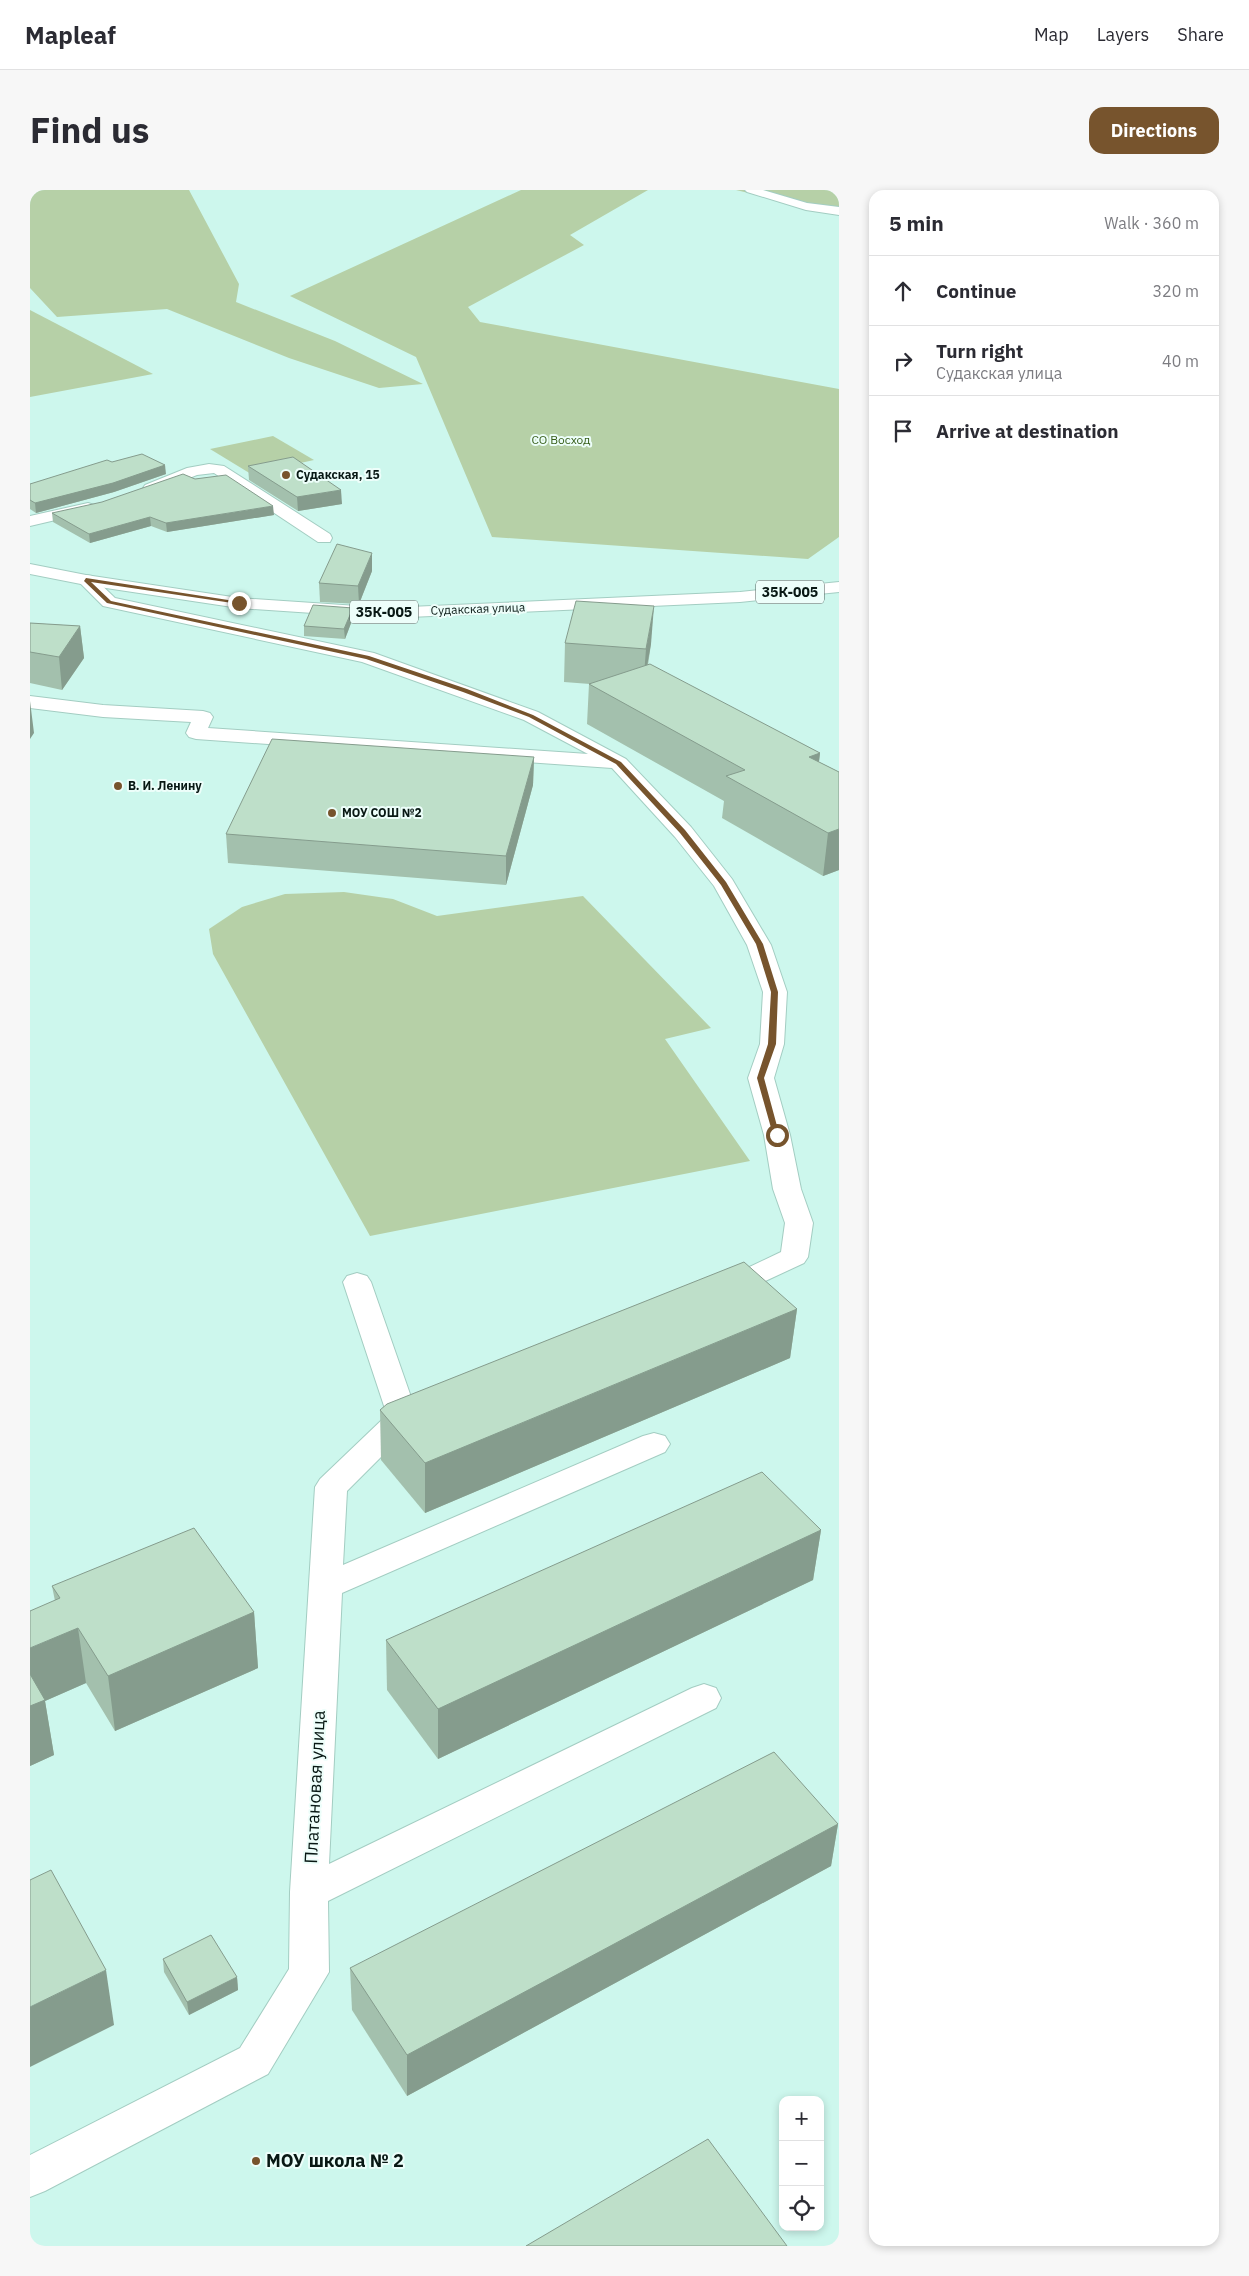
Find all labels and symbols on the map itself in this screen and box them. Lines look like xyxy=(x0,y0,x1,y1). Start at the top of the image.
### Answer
park label: СО Восход xyxy=(532,432,590,447)
place label: Судакская, 15 xyxy=(296,467,380,482)
marker: Судакская, 15 xyxy=(280,469,292,481)
road number: 35К-005 xyxy=(756,581,824,604)
route end xyxy=(228,592,251,615)
street label: Судакская улица xyxy=(430,599,526,618)
road number: 35К-005 xyxy=(350,601,418,624)
place label: В. И. Ленину xyxy=(128,778,202,793)
marker: В. И. Ленину xyxy=(112,780,124,792)
place label: МОУ СОШ №2 xyxy=(342,805,422,820)
marker: МОУ СОШ №2 xyxy=(326,807,338,819)
route start xyxy=(766,1124,789,1147)
street label: Платановая улица xyxy=(299,1709,330,1864)
place label: МОУ школа № 2 xyxy=(266,2149,404,2172)
marker: МОУ школа № 2 xyxy=(250,2155,262,2167)

